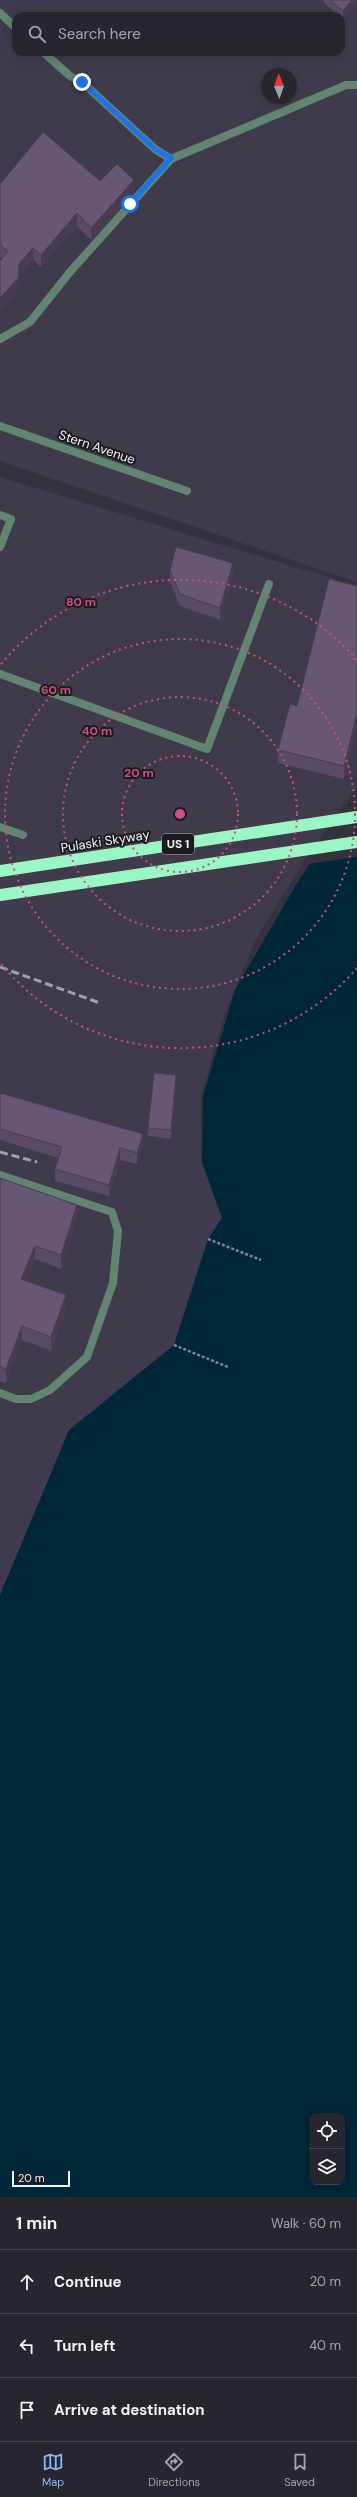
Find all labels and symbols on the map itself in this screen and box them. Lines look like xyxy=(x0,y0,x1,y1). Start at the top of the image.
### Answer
north arrow xyxy=(261,68,297,104)
route end xyxy=(73,73,91,91)
route start xyxy=(121,195,139,213)
street label: Stern Avenue xyxy=(57,426,137,468)
text: 80 m xyxy=(66,594,96,610)
text: 60 m xyxy=(41,682,71,698)
text: 40 m xyxy=(82,723,112,739)
text: 20 m xyxy=(124,765,154,781)
centre of rings xyxy=(173,807,187,821)
street label: Pulaski Skyway xyxy=(59,826,151,856)
road number: US 1 xyxy=(162,834,194,854)
scale bar xyxy=(12,2169,70,2188)

